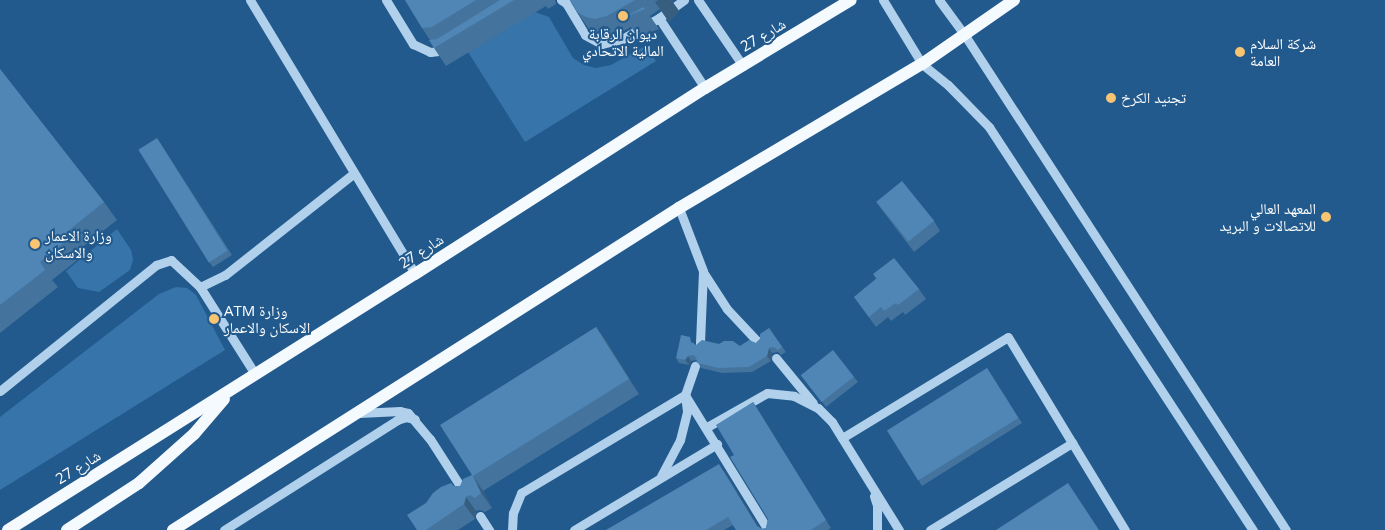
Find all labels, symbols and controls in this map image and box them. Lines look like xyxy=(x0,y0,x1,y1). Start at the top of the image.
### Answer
marker: ديوان الرقابة المالية الاتحادي xyxy=(617,10,629,22)
street label: شارع 27 xyxy=(737,15,789,55)
place label: ديوان الرقابة المالية الاتحادي xyxy=(582,24,664,59)
place label: شركة السلام العامة xyxy=(1250,34,1316,69)
marker: شركة السلام العامة xyxy=(1234,46,1246,58)
place label: تجنيد الكرخ xyxy=(1121,89,1186,107)
marker: تجنيد الكرخ xyxy=(1105,92,1117,104)
place label: المعهد العالي للاتصالات و البريد xyxy=(1219,199,1316,234)
marker: المعهد العالي للاتصالات و البريد xyxy=(1320,211,1332,223)
place label: وزارة الاعمار والاسكان xyxy=(45,226,112,261)
street label: شارع 27 xyxy=(395,230,447,272)
marker: وزارة الاعمار والاسكان xyxy=(29,238,41,250)
place label: ATM وزارة الاسكان والاعمار xyxy=(224,301,310,336)
marker: ATM وزارة الاسكان والاعمار xyxy=(208,313,220,325)
street label: شارع 27 xyxy=(52,446,104,488)

